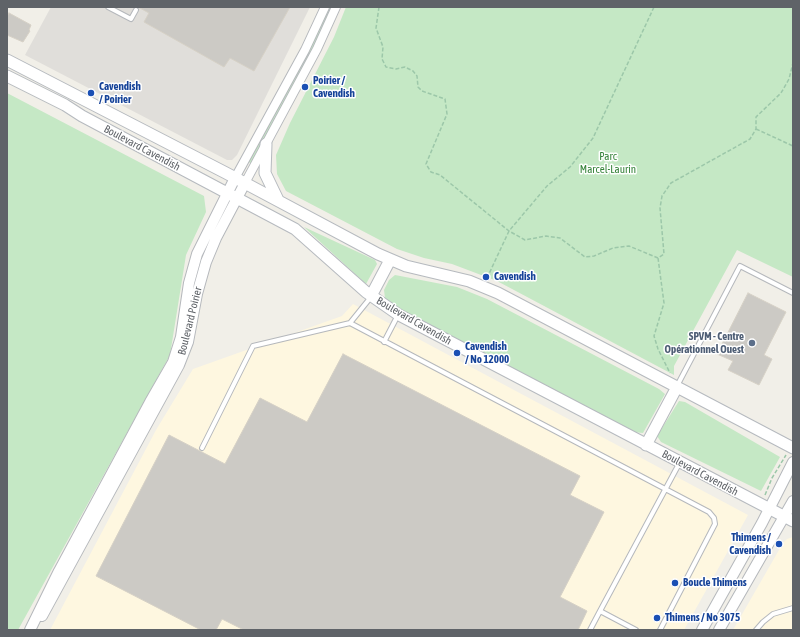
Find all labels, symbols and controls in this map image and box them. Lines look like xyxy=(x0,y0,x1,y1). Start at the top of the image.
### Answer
place label: Poirier / Cavendish xyxy=(313,74,355,100)
place label: Cavendish / Poirier xyxy=(99,80,141,106)
marker: Poirier / Cavendish xyxy=(300,82,310,92)
marker: Cavendish / Poirier xyxy=(86,88,96,98)
street label: Boulevard Cavendish xyxy=(102,122,182,174)
park label: Parc Marcel-Laurin xyxy=(580,150,636,176)
place label: Cavendish xyxy=(494,270,536,284)
marker: Cavendish xyxy=(481,272,491,282)
street label: Boulevard Poirier xyxy=(175,285,205,357)
street label: Boulevard Cavendish xyxy=(374,294,454,348)
place label: SPVM - Centre Opérationnel Ouest xyxy=(664,330,744,356)
marker: SPVM - Centre Opérationnel Ouest xyxy=(747,338,757,348)
place label: Cavendish / No 12000 xyxy=(465,340,509,366)
marker: Cavendish / No 12000 xyxy=(452,348,462,358)
street label: Boulevard Cavendish xyxy=(660,447,740,499)
place label: Thimens / Cavendish xyxy=(729,531,771,557)
marker: Thimens / Cavendish xyxy=(774,539,784,549)
place label: Boucle Thimens xyxy=(683,576,747,590)
marker: Boucle Thimens xyxy=(670,578,680,588)
place label: Thimens / No 3075 xyxy=(665,611,740,625)
marker: Thimens / No 3075 xyxy=(652,613,662,623)

